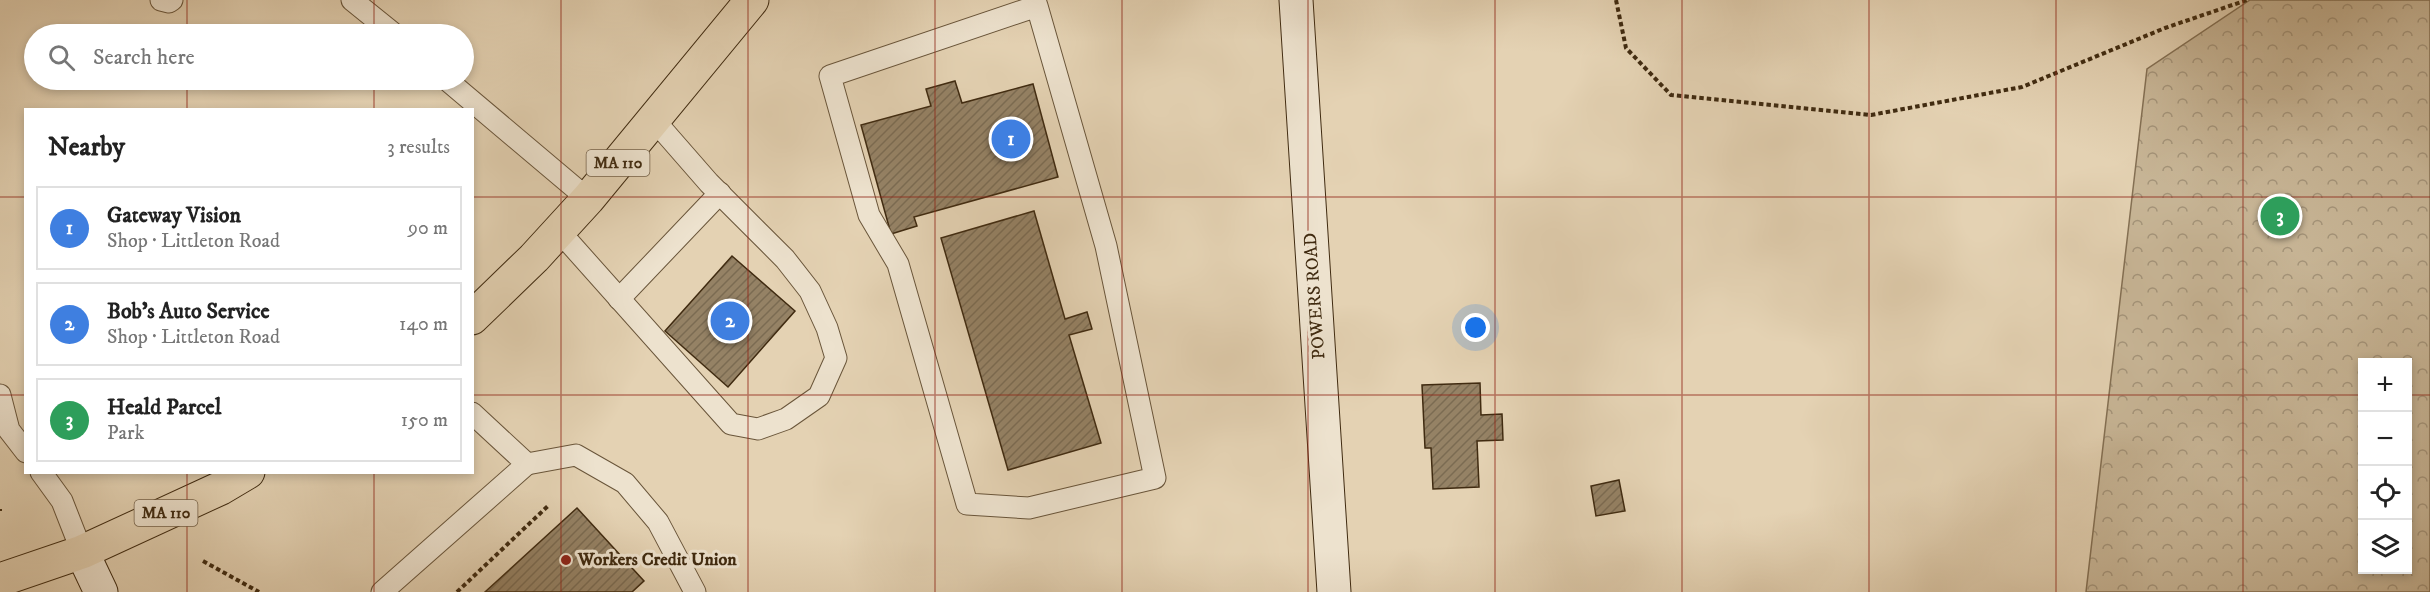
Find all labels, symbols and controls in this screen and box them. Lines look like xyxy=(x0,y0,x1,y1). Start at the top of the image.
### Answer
search box xyxy=(24,24,474,90)
icon: search xyxy=(45,41,78,74)
text: Search here xyxy=(93,44,195,71)
pin: 1 xyxy=(992,116,1030,162)
text: Nearby xyxy=(48,131,125,164)
text: 3 results xyxy=(387,135,450,160)
road number: MA 110 xyxy=(586,150,650,176)
pin: 3 xyxy=(2260,194,2300,238)
text: Gateway Vision xyxy=(107,202,241,229)
text: 1 xyxy=(66,216,73,241)
text: 90 m xyxy=(408,216,448,241)
text: Shop · Littleton Road xyxy=(107,229,280,254)
street label: POWERS ROAD xyxy=(1300,232,1330,360)
text: Bob's Auto Service xyxy=(107,298,270,325)
pin: 2 xyxy=(710,298,750,344)
text: 2 xyxy=(65,312,74,337)
text: 140 m xyxy=(399,312,448,337)
your location xyxy=(1461,313,1490,342)
text: Shop · Littleton Road xyxy=(107,325,280,350)
map controls xyxy=(2358,358,2412,574)
button: + xyxy=(2358,358,2412,412)
text: Heald Parcel xyxy=(107,394,221,421)
text: 3 xyxy=(66,408,73,433)
text: 150 m xyxy=(401,408,448,433)
button: − xyxy=(2358,412,2412,466)
text: Park xyxy=(107,421,144,446)
button: locate xyxy=(2358,466,2412,520)
road number: MA 110 xyxy=(134,500,198,526)
button: layers xyxy=(2358,520,2412,574)
place label: Workers Credit Union xyxy=(577,549,737,571)
marker: Workers Credit Union xyxy=(559,553,573,567)

